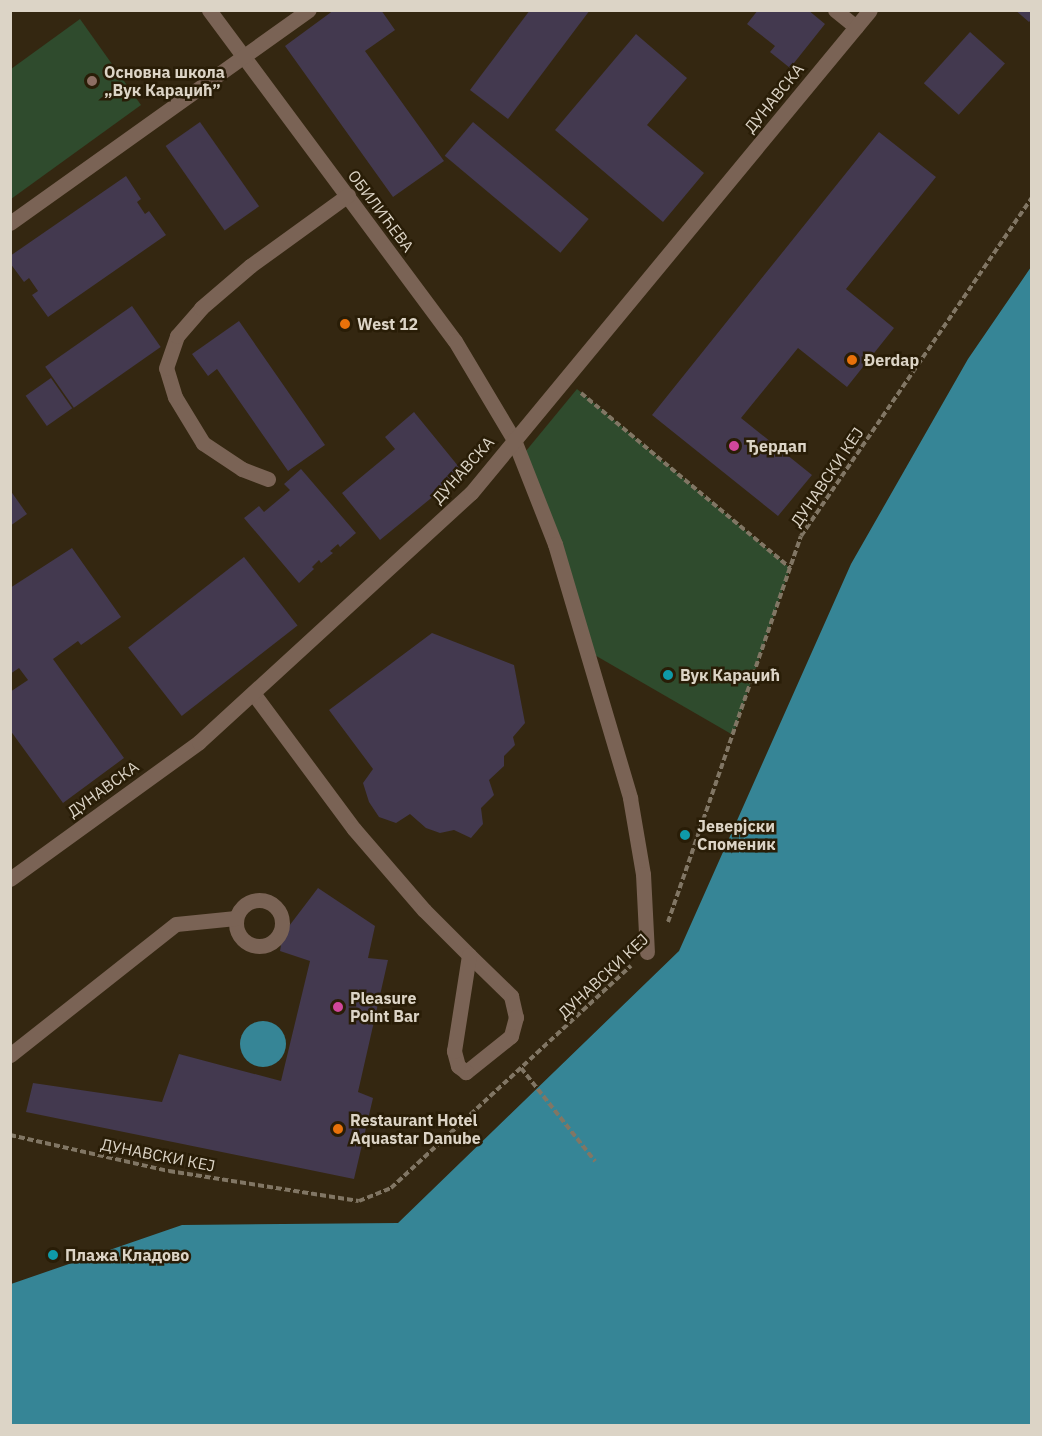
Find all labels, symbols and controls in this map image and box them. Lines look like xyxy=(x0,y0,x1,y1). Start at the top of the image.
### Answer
street label: ДУНАВСКА xyxy=(740,60,808,136)
place label: Основна школа „Вук Караџић” xyxy=(104,62,225,100)
marker: Основна школа „Вук Караџић” xyxy=(85,74,99,88)
street label: ОБИЛИЋЕВА xyxy=(344,166,418,256)
place label: West 12 xyxy=(357,314,418,334)
marker: West 12 xyxy=(338,317,352,331)
place label: Đerdap xyxy=(864,350,919,370)
marker: Đerdap xyxy=(845,353,859,367)
street label: ДУНАВСКИ КЕЈ xyxy=(787,424,867,530)
street label: ДУНАВСКА xyxy=(428,433,498,507)
place label: Ђердап xyxy=(746,436,807,456)
marker: Ђердап xyxy=(727,439,741,453)
place label: Вук Караџић xyxy=(680,665,780,685)
marker: Вук Караџић xyxy=(661,668,675,682)
street label: ДУНАВСКА xyxy=(64,757,142,821)
place label: Јеверјски Споменик xyxy=(697,816,776,854)
marker: Јеверјски Споменик xyxy=(678,828,692,842)
street label: ДУНАВСКИ КЕЈ xyxy=(554,929,652,1023)
place label: Pleasure Point Bar xyxy=(350,988,419,1026)
marker: Pleasure Point Bar xyxy=(331,1000,345,1014)
place label: Restaurant Hotel Aquastar Danube xyxy=(350,1110,481,1148)
marker: Restaurant Hotel Aquastar Danube xyxy=(331,1122,345,1136)
street label: ДУНАВСКИ КЕЈ xyxy=(99,1135,217,1175)
place label: Плажа Кладово xyxy=(65,1245,189,1265)
marker: Плажа Кладово xyxy=(46,1248,60,1262)

